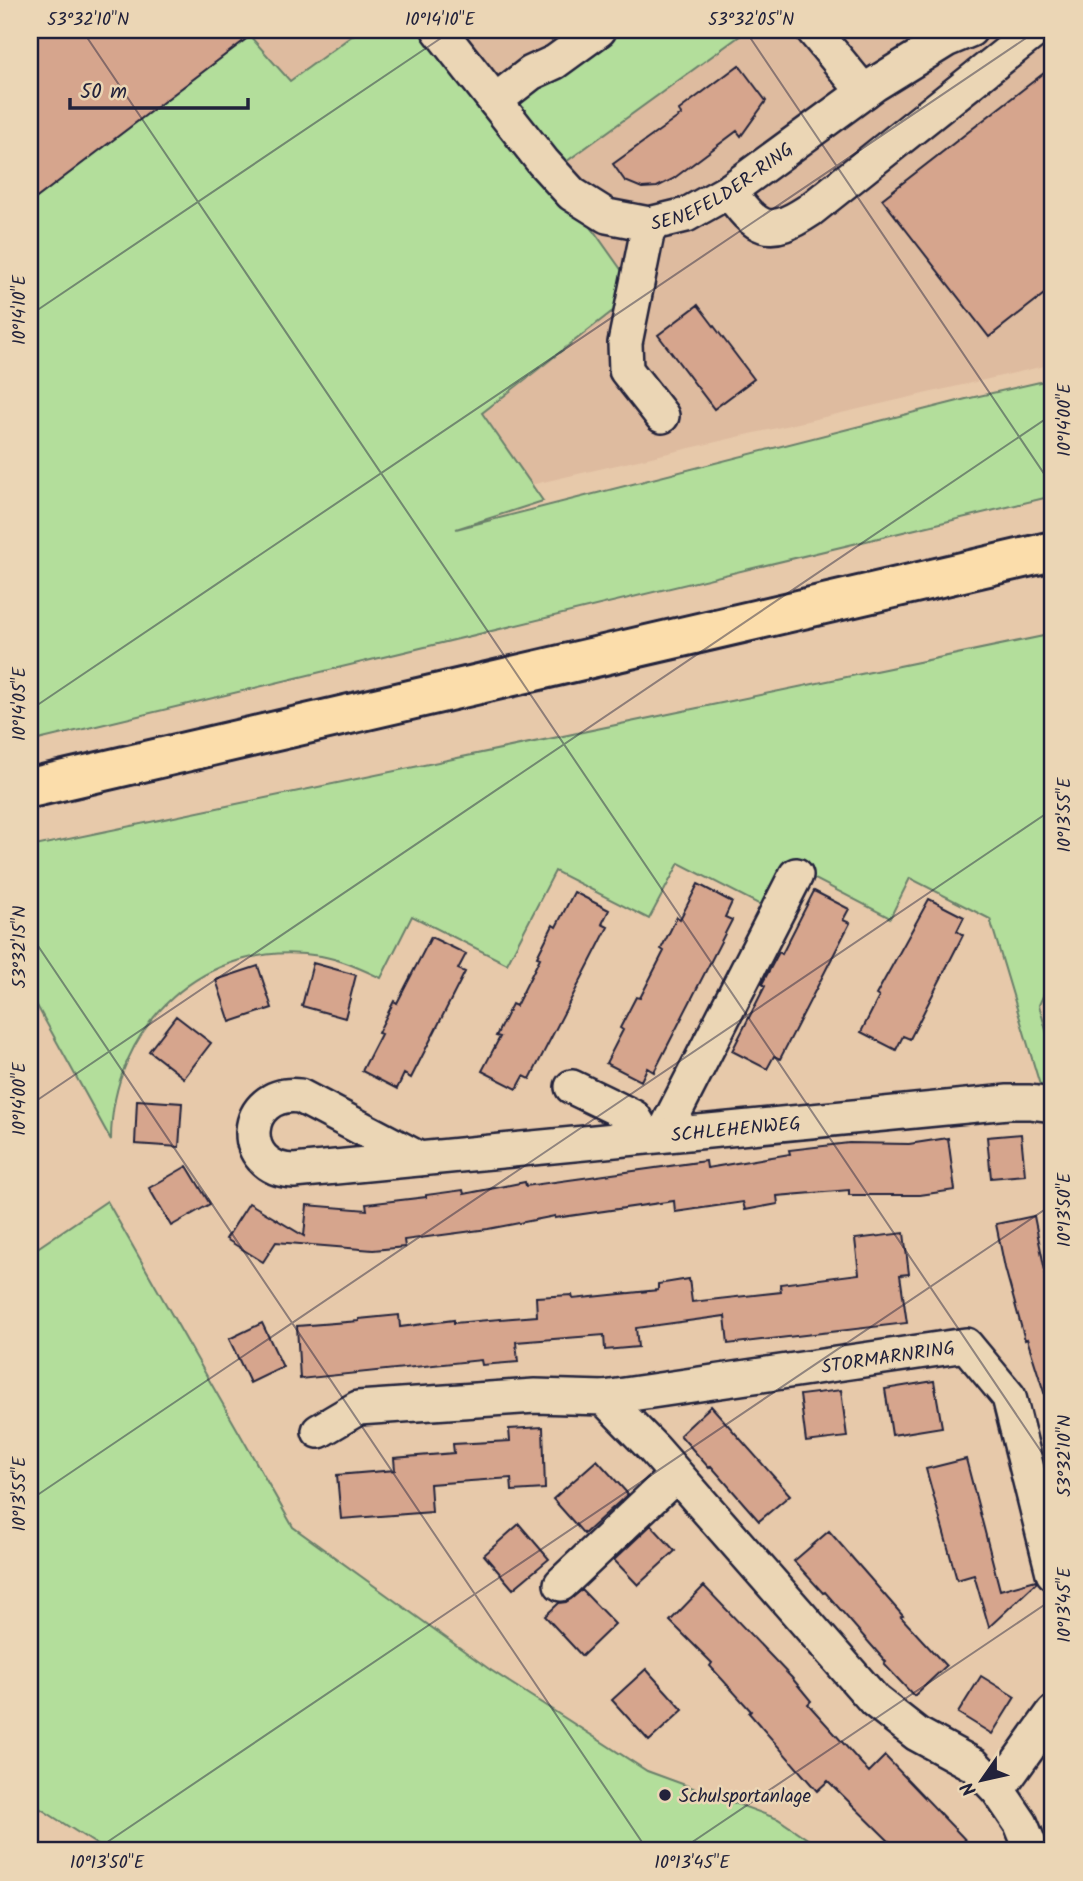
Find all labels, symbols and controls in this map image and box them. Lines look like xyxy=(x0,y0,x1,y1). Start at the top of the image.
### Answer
text: 53°32'10"N xyxy=(47,6,129,35)
text: 10°14'10"E xyxy=(405,6,476,35)
text: 53°32'05"N xyxy=(708,6,794,35)
scale bar xyxy=(70,66,248,110)
text: 50 m xyxy=(80,76,127,109)
street label: SENEFELDER-RING xyxy=(648,136,800,240)
text: 10°14'10"E xyxy=(6,274,35,345)
text: 10°14'00"E xyxy=(1051,383,1080,457)
text: 10°14'05"E xyxy=(6,666,35,741)
text: 10°13'55"E xyxy=(1051,777,1080,853)
text: 53°32'15"N xyxy=(6,906,35,988)
text: 10°14'00"E xyxy=(6,1062,35,1136)
street label: SCHLEHENWEG xyxy=(670,1109,802,1151)
text: 10°13'50"E xyxy=(1051,1172,1080,1247)
street label: STORMARNRING xyxy=(819,1334,957,1383)
text: 53°32'10"N xyxy=(1051,1415,1080,1497)
text: 10°13'55"E xyxy=(6,1456,35,1532)
text: 10°13'45"E xyxy=(1051,1567,1080,1643)
north arrow xyxy=(946,1744,1016,1814)
text: N xyxy=(954,1775,985,1802)
place label: Schulsportanlage xyxy=(679,1782,812,1812)
marker: Schulsportanlage xyxy=(657,1787,673,1803)
text: 10°13'50"E xyxy=(70,1849,145,1878)
text: 10°13'45"E xyxy=(654,1849,730,1878)

